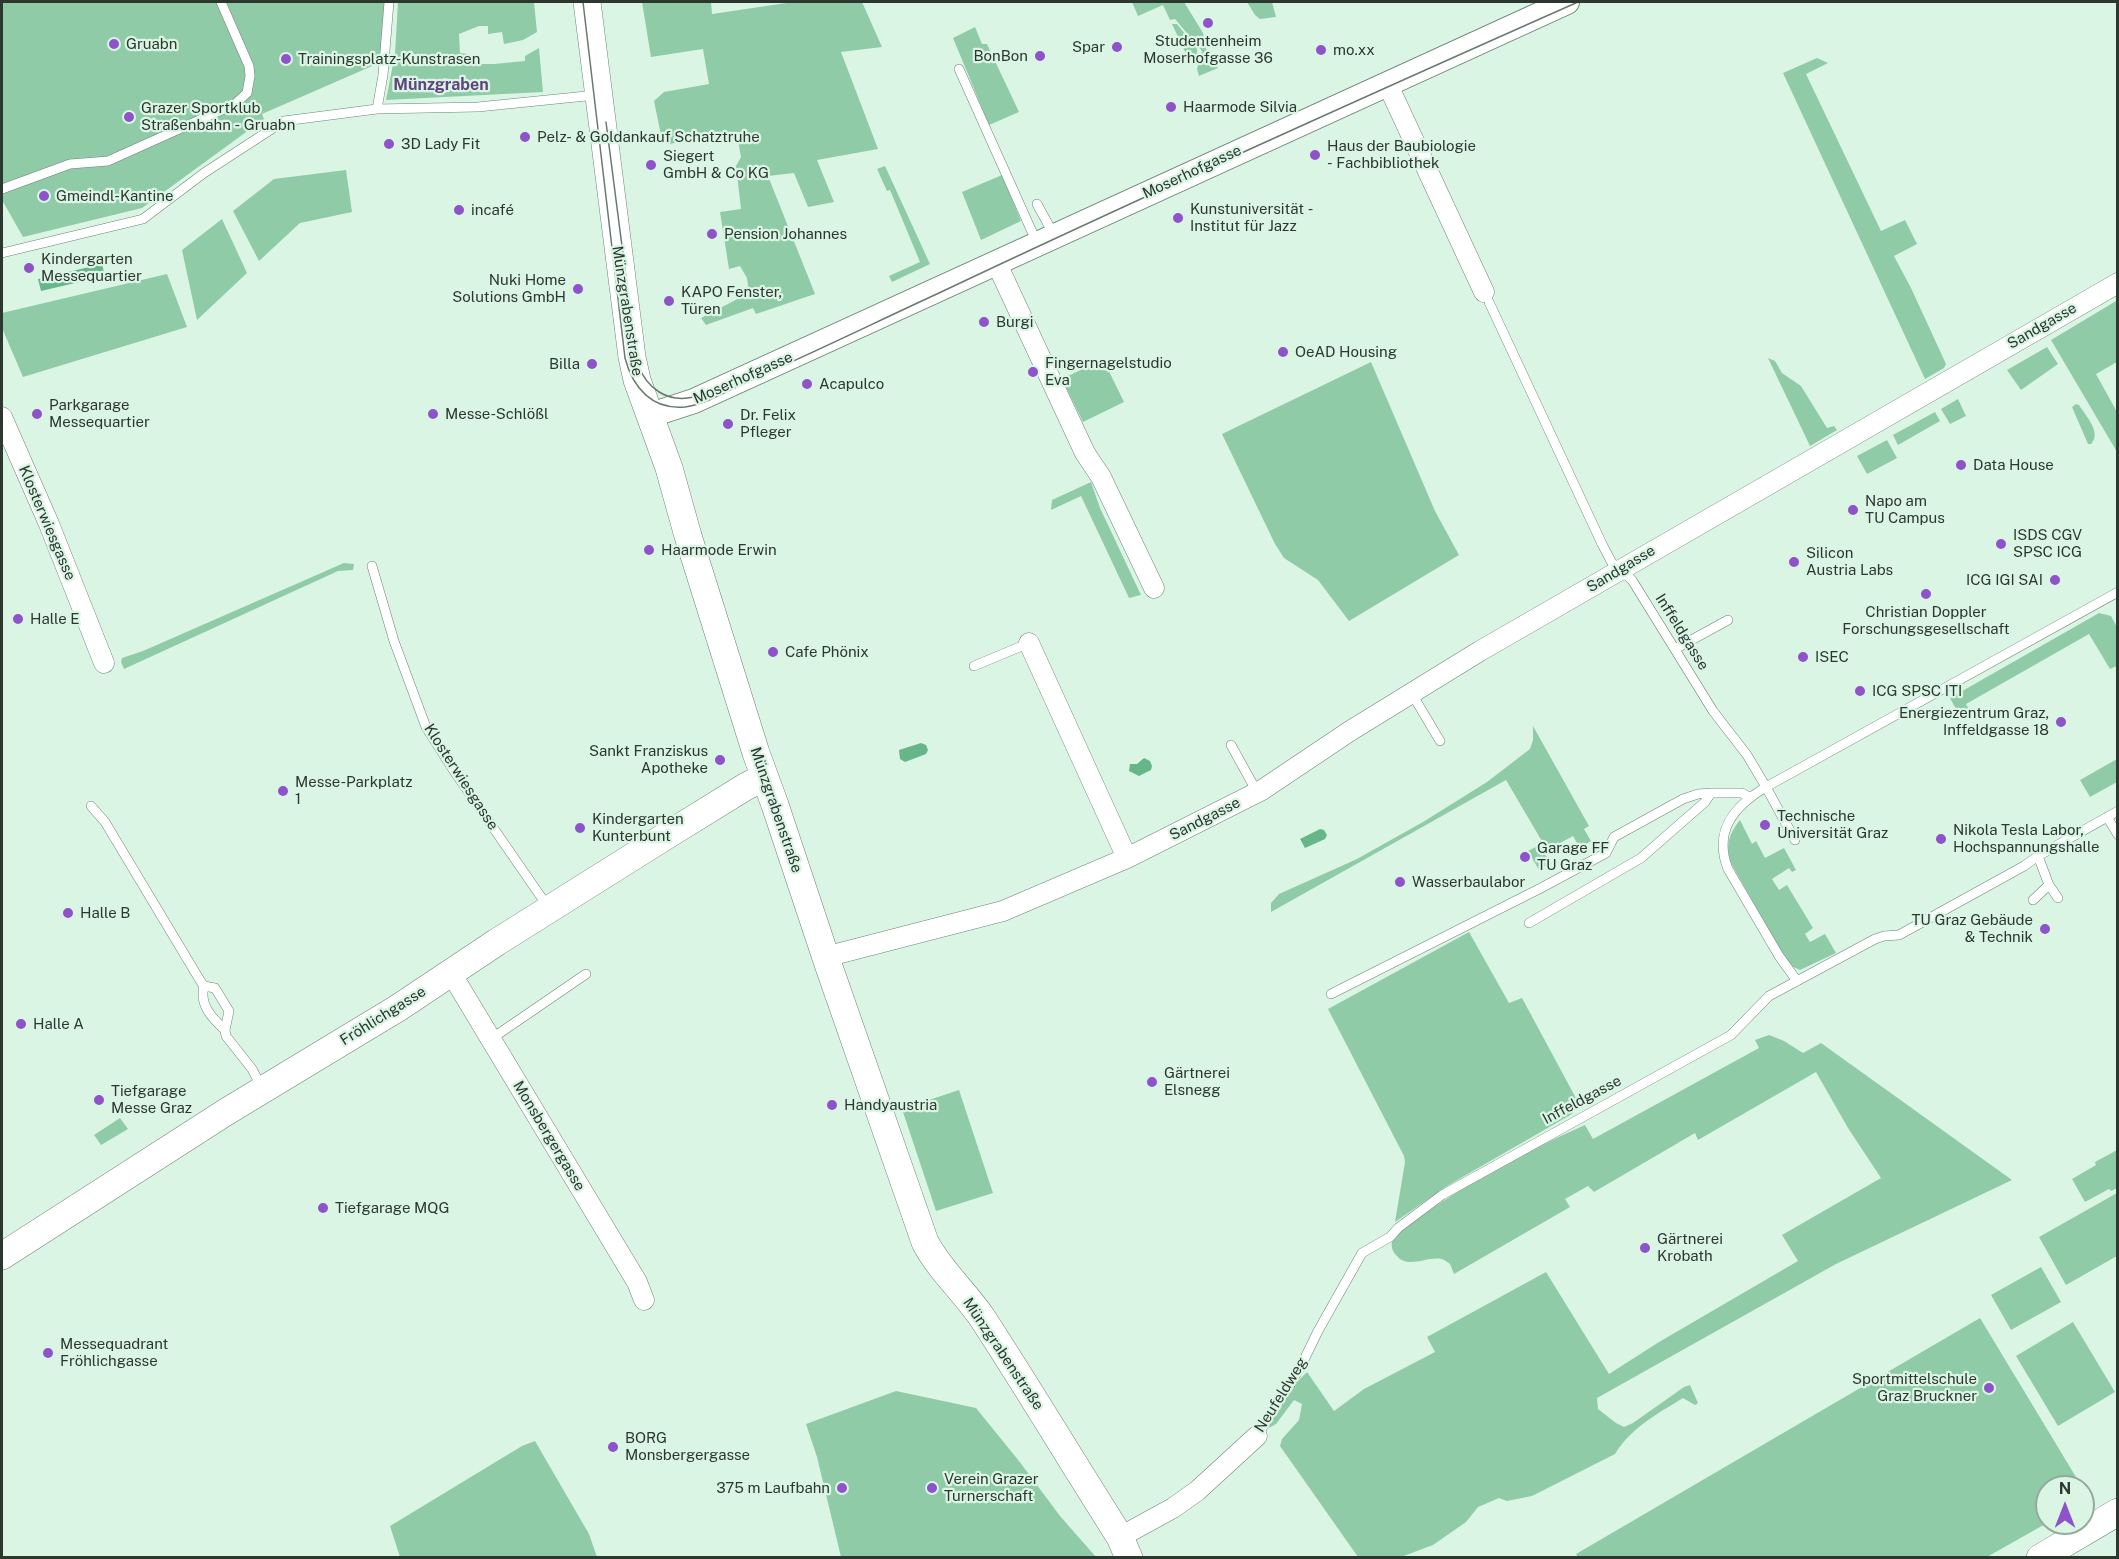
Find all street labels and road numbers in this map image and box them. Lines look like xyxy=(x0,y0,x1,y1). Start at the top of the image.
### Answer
street label: Moserhofgasse xyxy=(1140,141,1244,203)
street label: Münzgrabenstraße xyxy=(608,245,646,377)
street label: Sandgasse xyxy=(2004,299,2080,353)
street label: Moserhofgasse xyxy=(690,348,796,408)
street label: Klosterwiesgasse xyxy=(15,463,79,583)
street label: Sandgasse xyxy=(1583,541,1659,597)
street label: Inffeldgasse xyxy=(1651,590,1713,674)
street label: Klosterwiesgasse xyxy=(420,721,502,833)
street label: Münzgrabenstraße xyxy=(746,745,806,875)
street label: Sandgasse xyxy=(1167,794,1243,844)
street label: Fröhlichgasse xyxy=(337,982,429,1050)
street label: Inffeldgasse xyxy=(1540,1072,1624,1128)
street label: Monsbergergasse xyxy=(509,1078,589,1194)
street label: Münzgrabenstraße xyxy=(959,1294,1047,1414)
street label: Neufeldweg xyxy=(1251,1354,1311,1436)

